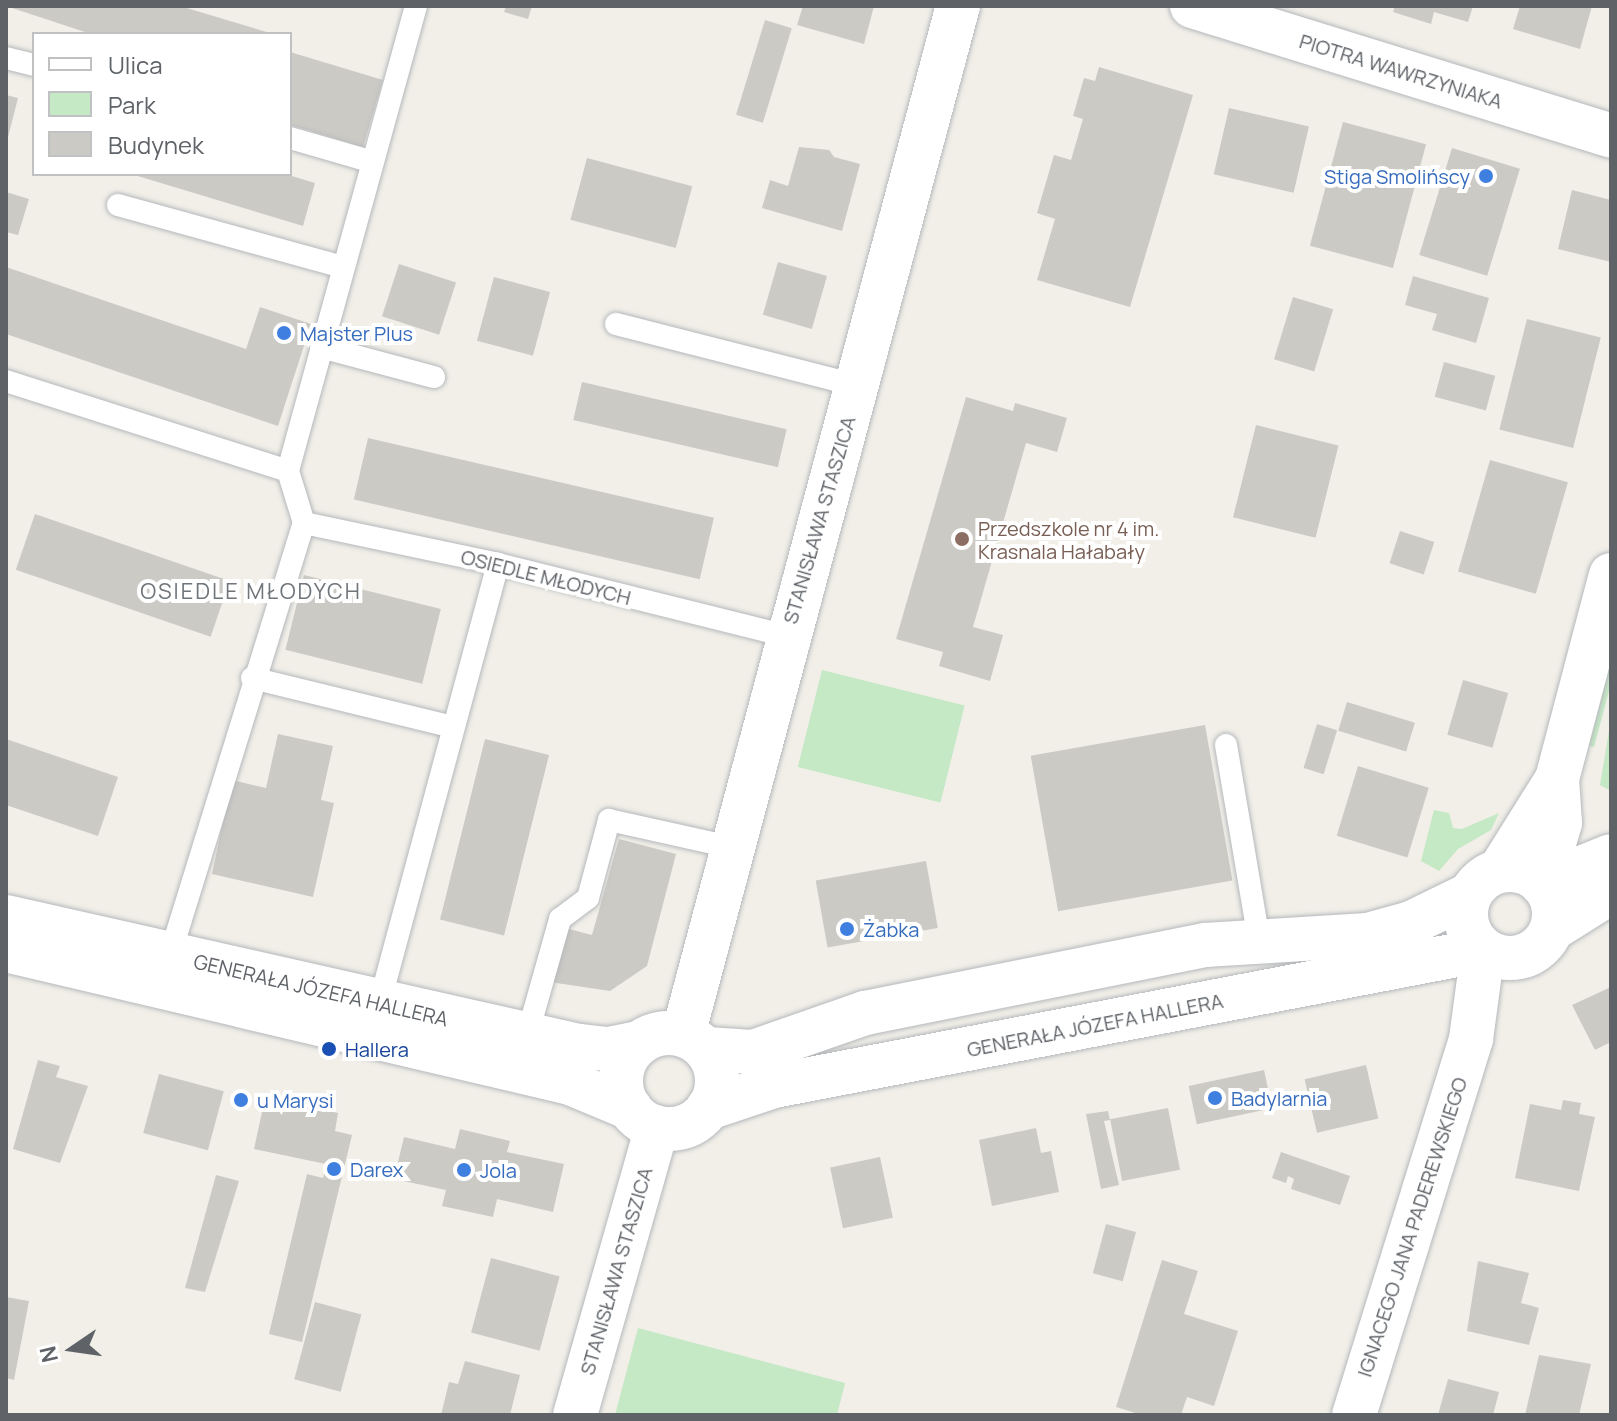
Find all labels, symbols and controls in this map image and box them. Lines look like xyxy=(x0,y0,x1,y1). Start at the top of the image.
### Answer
street label: PIOTRA WAWRZYNIAKA xyxy=(1297,29,1505,113)
legend xyxy=(32,32,292,176)
text: Ulica xyxy=(108,48,163,81)
text: Park xyxy=(108,88,156,121)
text: Budynek xyxy=(108,128,204,161)
place label: Stiga Smolińscy xyxy=(1324,164,1470,188)
marker: Stiga Smolińscy xyxy=(1477,167,1495,185)
place label: Majster Plus xyxy=(300,321,413,345)
marker: Majster Plus xyxy=(275,324,293,342)
street label: STANISŁAWA STASZICA xyxy=(778,413,860,627)
place label: Przedszkole nr 4 im. Krasnala Hałabały xyxy=(978,516,1159,563)
marker: Przedszkole nr 4 im. Krasnala Hałabały xyxy=(953,530,971,548)
street label: OSIEDLE MŁODYCH xyxy=(459,544,633,610)
district label: OSIEDLE MŁODYCH xyxy=(140,579,362,605)
place label: Żabka xyxy=(863,917,919,941)
marker: Żabka xyxy=(838,920,856,938)
street label: GENERAŁA JÓZEFA HALLERA xyxy=(191,949,451,1031)
street label: GENERAŁA JÓZEFA HALLERA xyxy=(965,988,1225,1062)
place label: Hallera xyxy=(345,1037,409,1061)
marker: Hallera xyxy=(320,1040,338,1058)
street label: IGNACEGO JANA PADEREWSKIEGO xyxy=(1352,1074,1472,1380)
place label: Badylarnia xyxy=(1231,1086,1327,1110)
place label: u Marysi xyxy=(257,1088,334,1112)
marker: Badylarnia xyxy=(1206,1089,1224,1107)
marker: u Marysi xyxy=(232,1091,250,1109)
place label: Darex xyxy=(350,1157,403,1181)
place label: Jola xyxy=(480,1158,517,1182)
marker: Darex xyxy=(325,1160,343,1178)
marker: Jola xyxy=(455,1161,473,1179)
street label: STANISŁAWA STASZICA xyxy=(575,1164,657,1378)
north arrow xyxy=(32,1309,112,1389)
text: N xyxy=(32,1343,65,1365)

